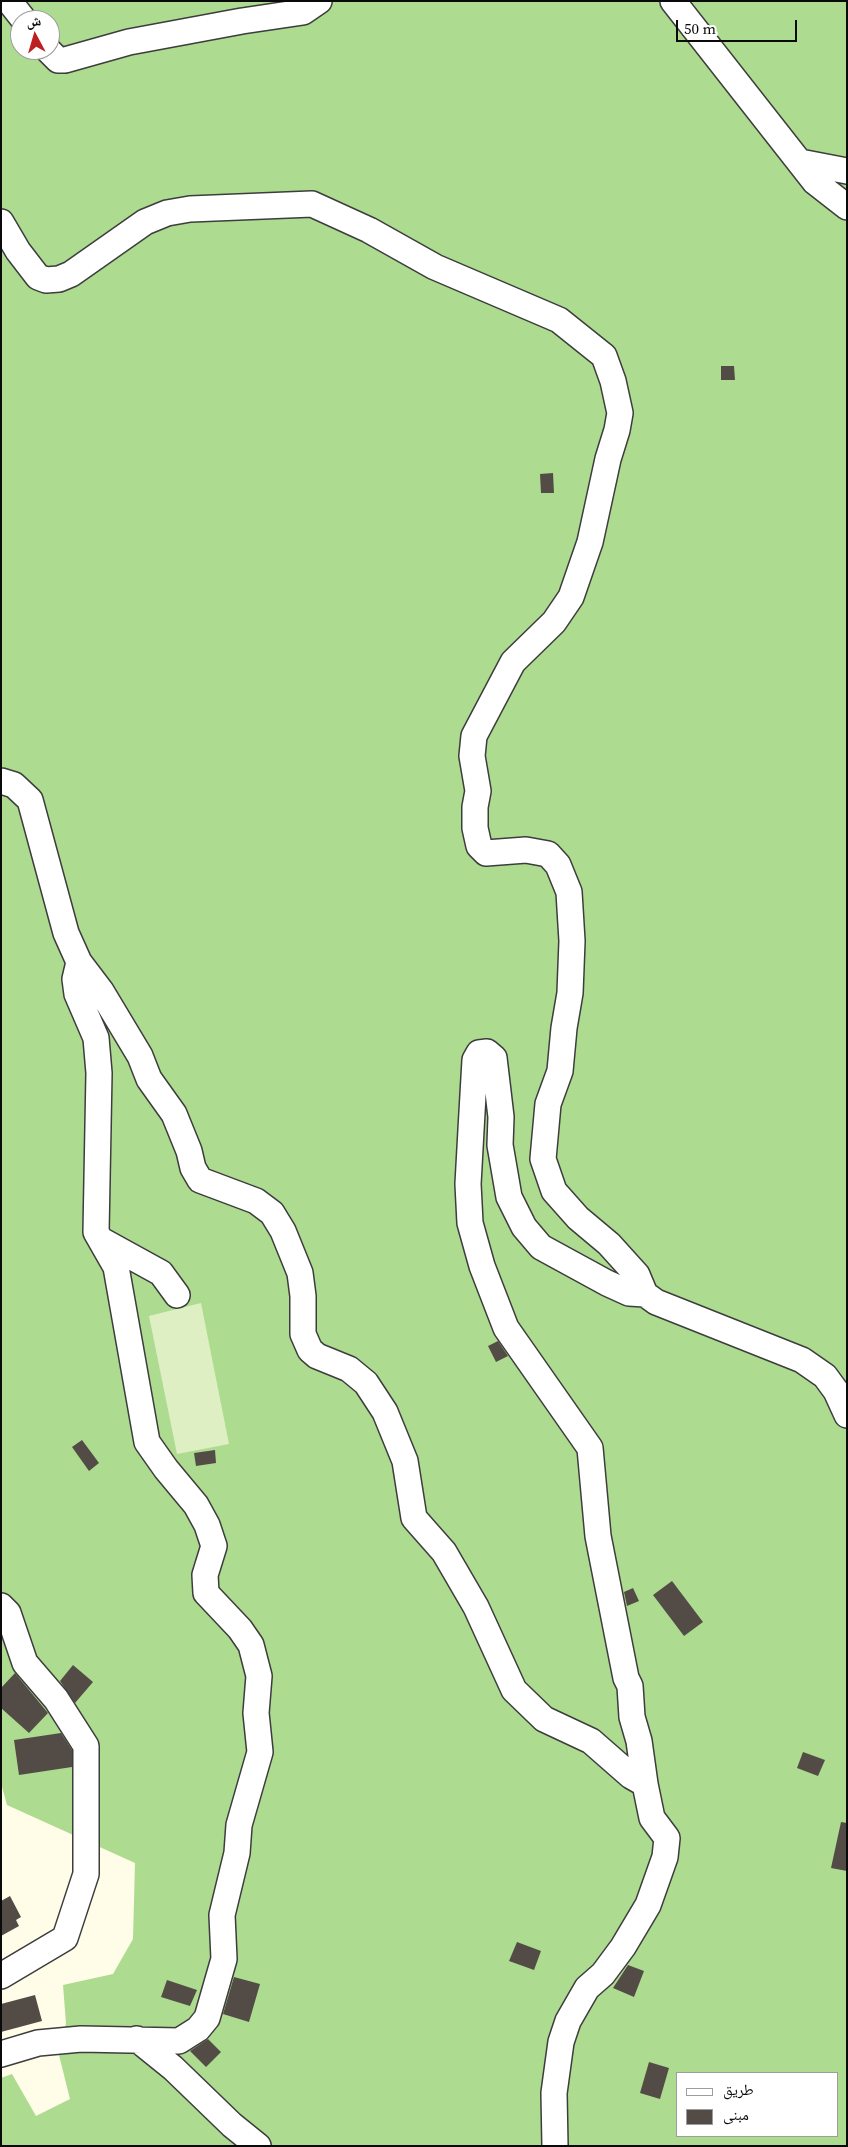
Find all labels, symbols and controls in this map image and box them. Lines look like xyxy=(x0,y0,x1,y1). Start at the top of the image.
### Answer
north arrow xyxy=(10,10,60,60)
text: ش xyxy=(25,10,42,32)
scale bar xyxy=(678,10,799,42)
text: 50 m xyxy=(684,18,716,39)
legend xyxy=(676,2072,838,2137)
text: طريق xyxy=(723,2079,754,2100)
text: مبنى xyxy=(723,2104,749,2125)

